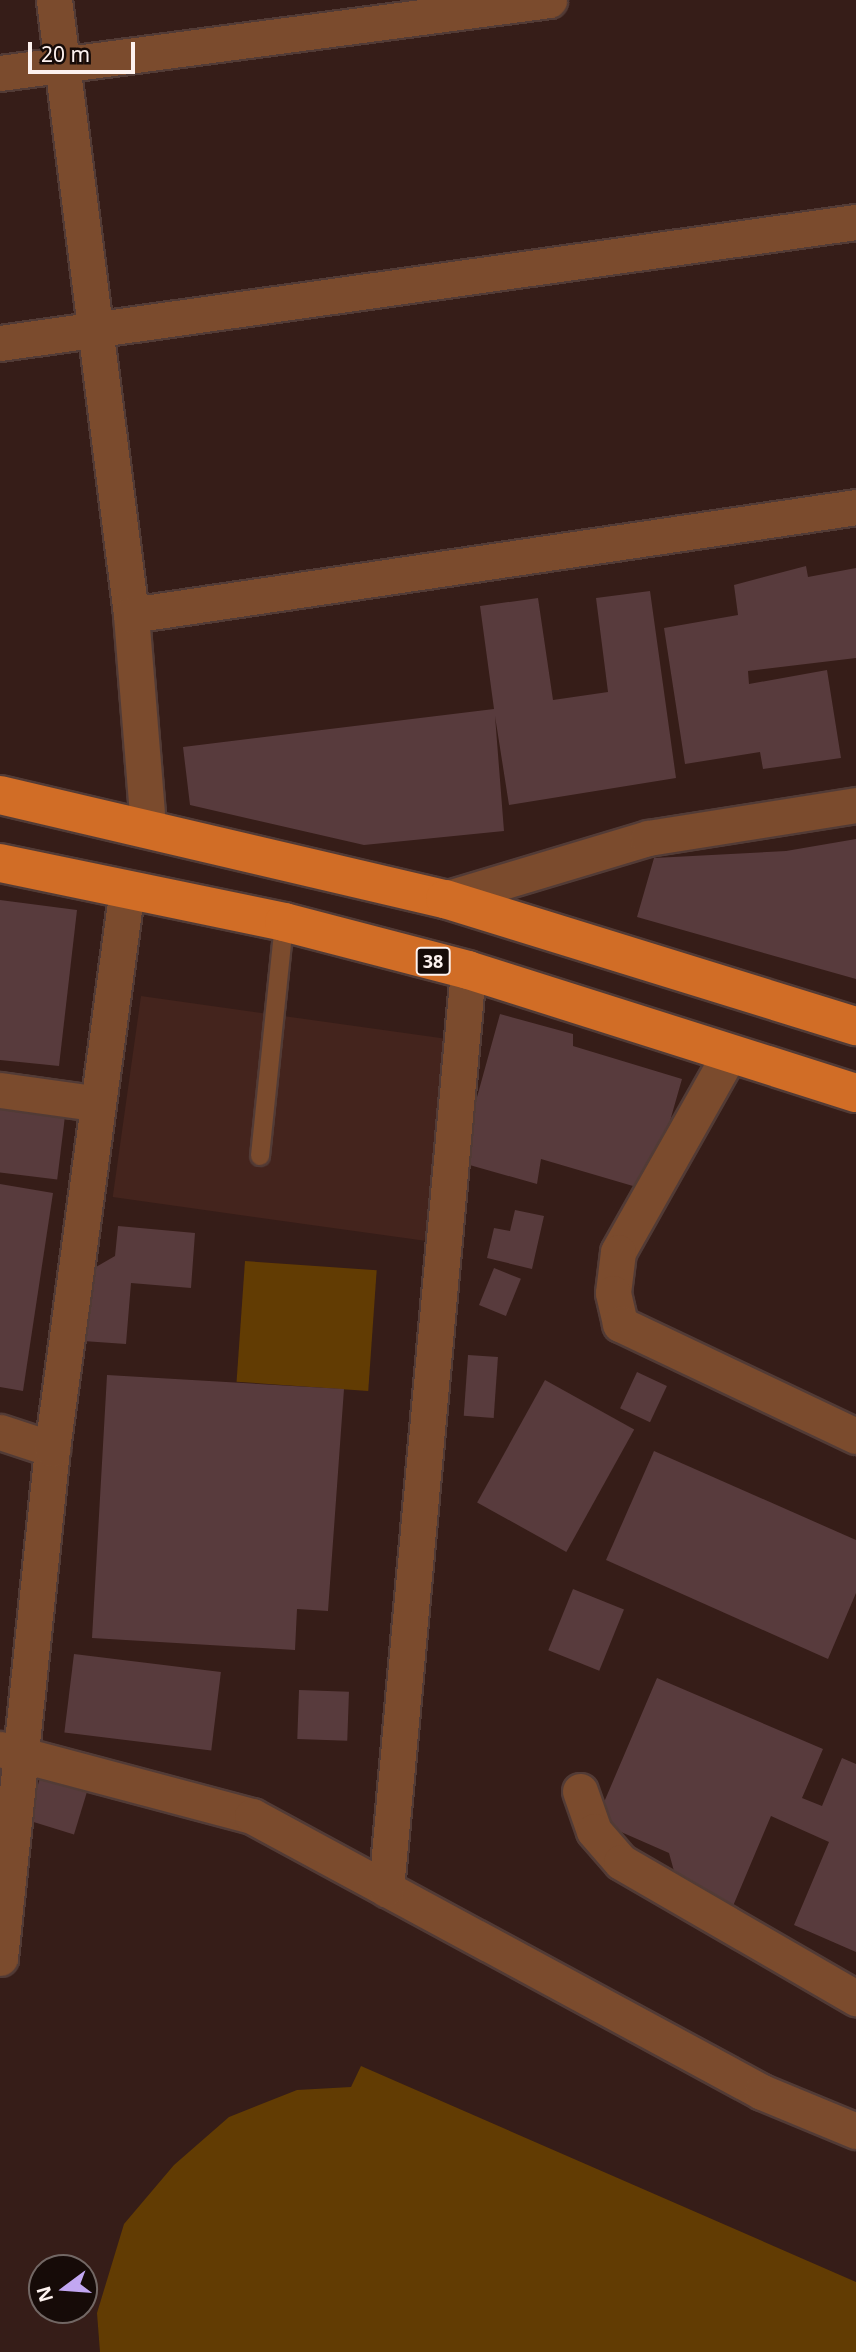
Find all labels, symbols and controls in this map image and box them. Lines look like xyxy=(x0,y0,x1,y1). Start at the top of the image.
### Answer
scale bar xyxy=(32,28,138,72)
text: 20 m xyxy=(41,40,90,68)
road number: 38 xyxy=(416,946,450,976)
north arrow xyxy=(28,2254,98,2324)
text: N xyxy=(30,2283,59,2305)

